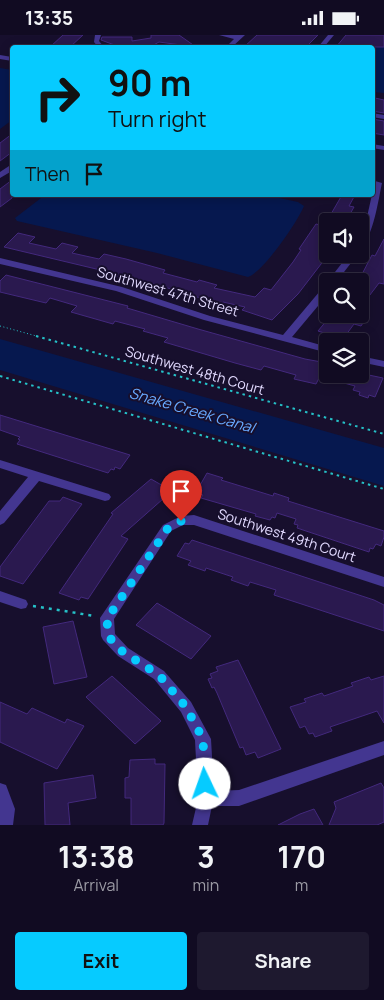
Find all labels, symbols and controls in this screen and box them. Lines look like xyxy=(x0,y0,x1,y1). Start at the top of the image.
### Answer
text: 13:35 xyxy=(25,5,73,31)
text: 90 m xyxy=(108,59,191,107)
icon: right xyxy=(25,65,90,130)
text: Turn right xyxy=(108,104,206,134)
icon: arrive xyxy=(80,160,108,188)
text: Then xyxy=(25,161,70,187)
map controls xyxy=(319,213,369,383)
button: sound xyxy=(319,213,369,263)
street label: Southwest 47th Street xyxy=(95,262,241,320)
button: search xyxy=(319,273,369,323)
button: layers xyxy=(319,333,369,383)
street label: Southwest 48th Court xyxy=(123,341,267,399)
water label: Snake Creek Canal xyxy=(127,382,259,439)
pin xyxy=(160,470,202,521)
icon: arrive xyxy=(167,477,195,505)
street label: Southwest 49th Court xyxy=(215,504,359,566)
position arrow xyxy=(178,757,230,809)
text: 13:38 xyxy=(58,836,135,877)
text: 3 xyxy=(197,836,215,877)
text: 170 xyxy=(277,836,326,877)
text: Arrival xyxy=(73,874,119,896)
text: min xyxy=(192,874,219,896)
text: m xyxy=(295,874,308,896)
button: Exit xyxy=(15,932,187,990)
button: Share xyxy=(197,932,369,990)

